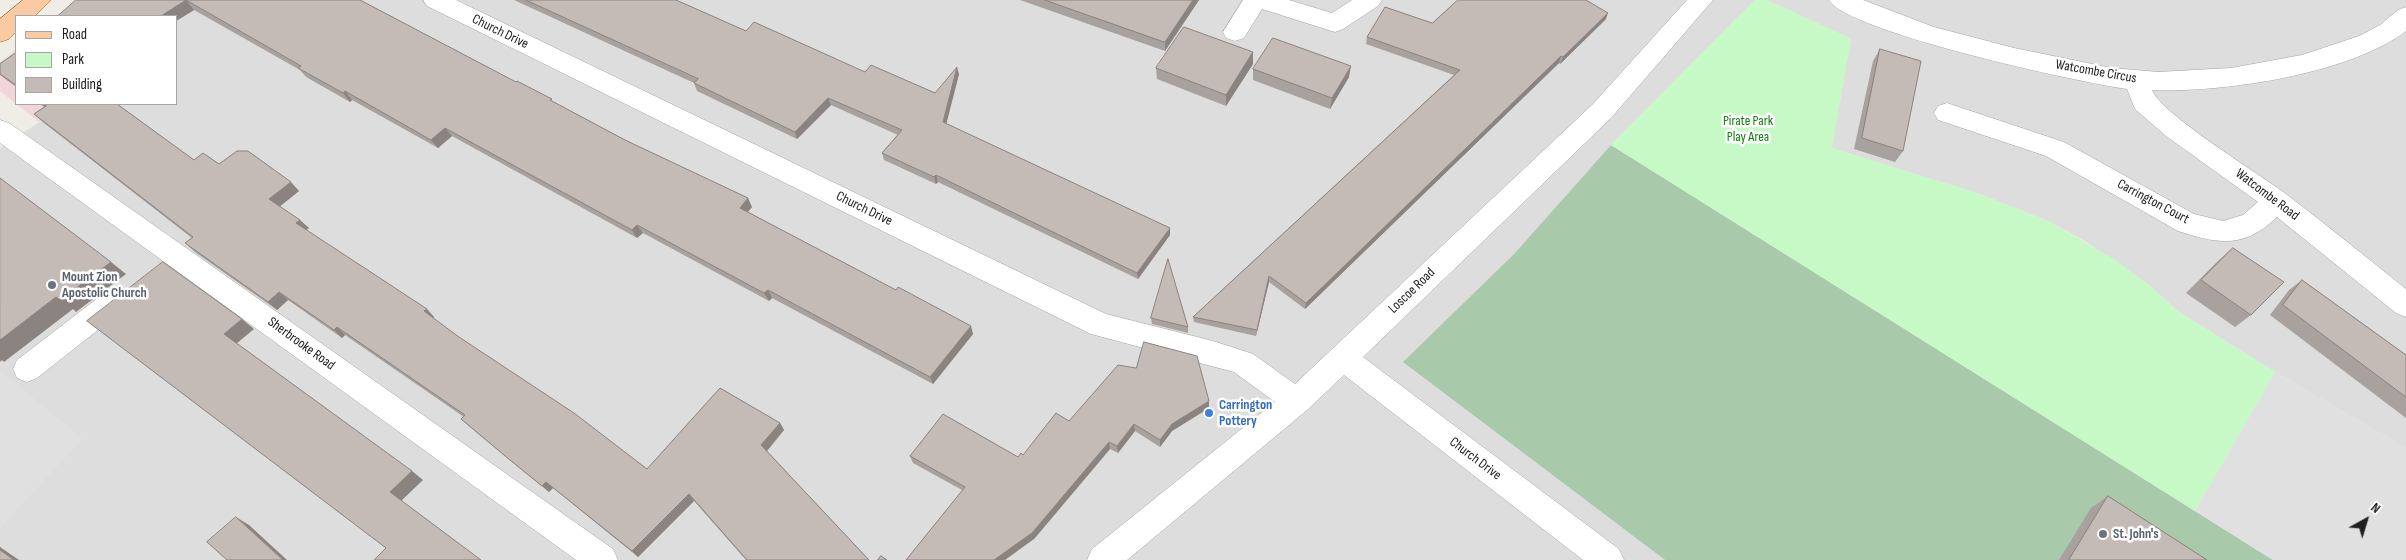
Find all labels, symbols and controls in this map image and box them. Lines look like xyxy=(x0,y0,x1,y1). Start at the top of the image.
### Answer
street label: Church Drive xyxy=(469,11,531,53)
legend xyxy=(15,15,178,105)
text: Road xyxy=(62,25,87,44)
text: Park xyxy=(62,50,84,69)
street label: Watcombe Circus xyxy=(2054,57,2138,87)
text: Building xyxy=(62,75,102,94)
park label: Pirate Park Play Area xyxy=(1723,113,1773,146)
street label: Watcombe Road xyxy=(2232,166,2302,224)
street label: Carrington Court xyxy=(2114,176,2192,228)
street label: Church Drive xyxy=(833,188,895,230)
street label: Loscoe Road xyxy=(1385,265,1439,317)
place label: Mount Zion Apostolic Church xyxy=(62,269,147,302)
marker: Mount Zion Apostolic Church xyxy=(46,279,58,291)
street label: Sherbrooke Road xyxy=(264,314,338,374)
place label: Carrington Pottery xyxy=(1219,397,1272,430)
marker: Carrington Pottery xyxy=(1203,407,1215,419)
street label: Church Drive xyxy=(1446,434,1504,484)
north arrow xyxy=(2341,495,2391,545)
text: N xyxy=(2367,499,2384,517)
place label: St. John's xyxy=(2113,526,2159,542)
marker: St. John's xyxy=(2097,528,2109,540)

